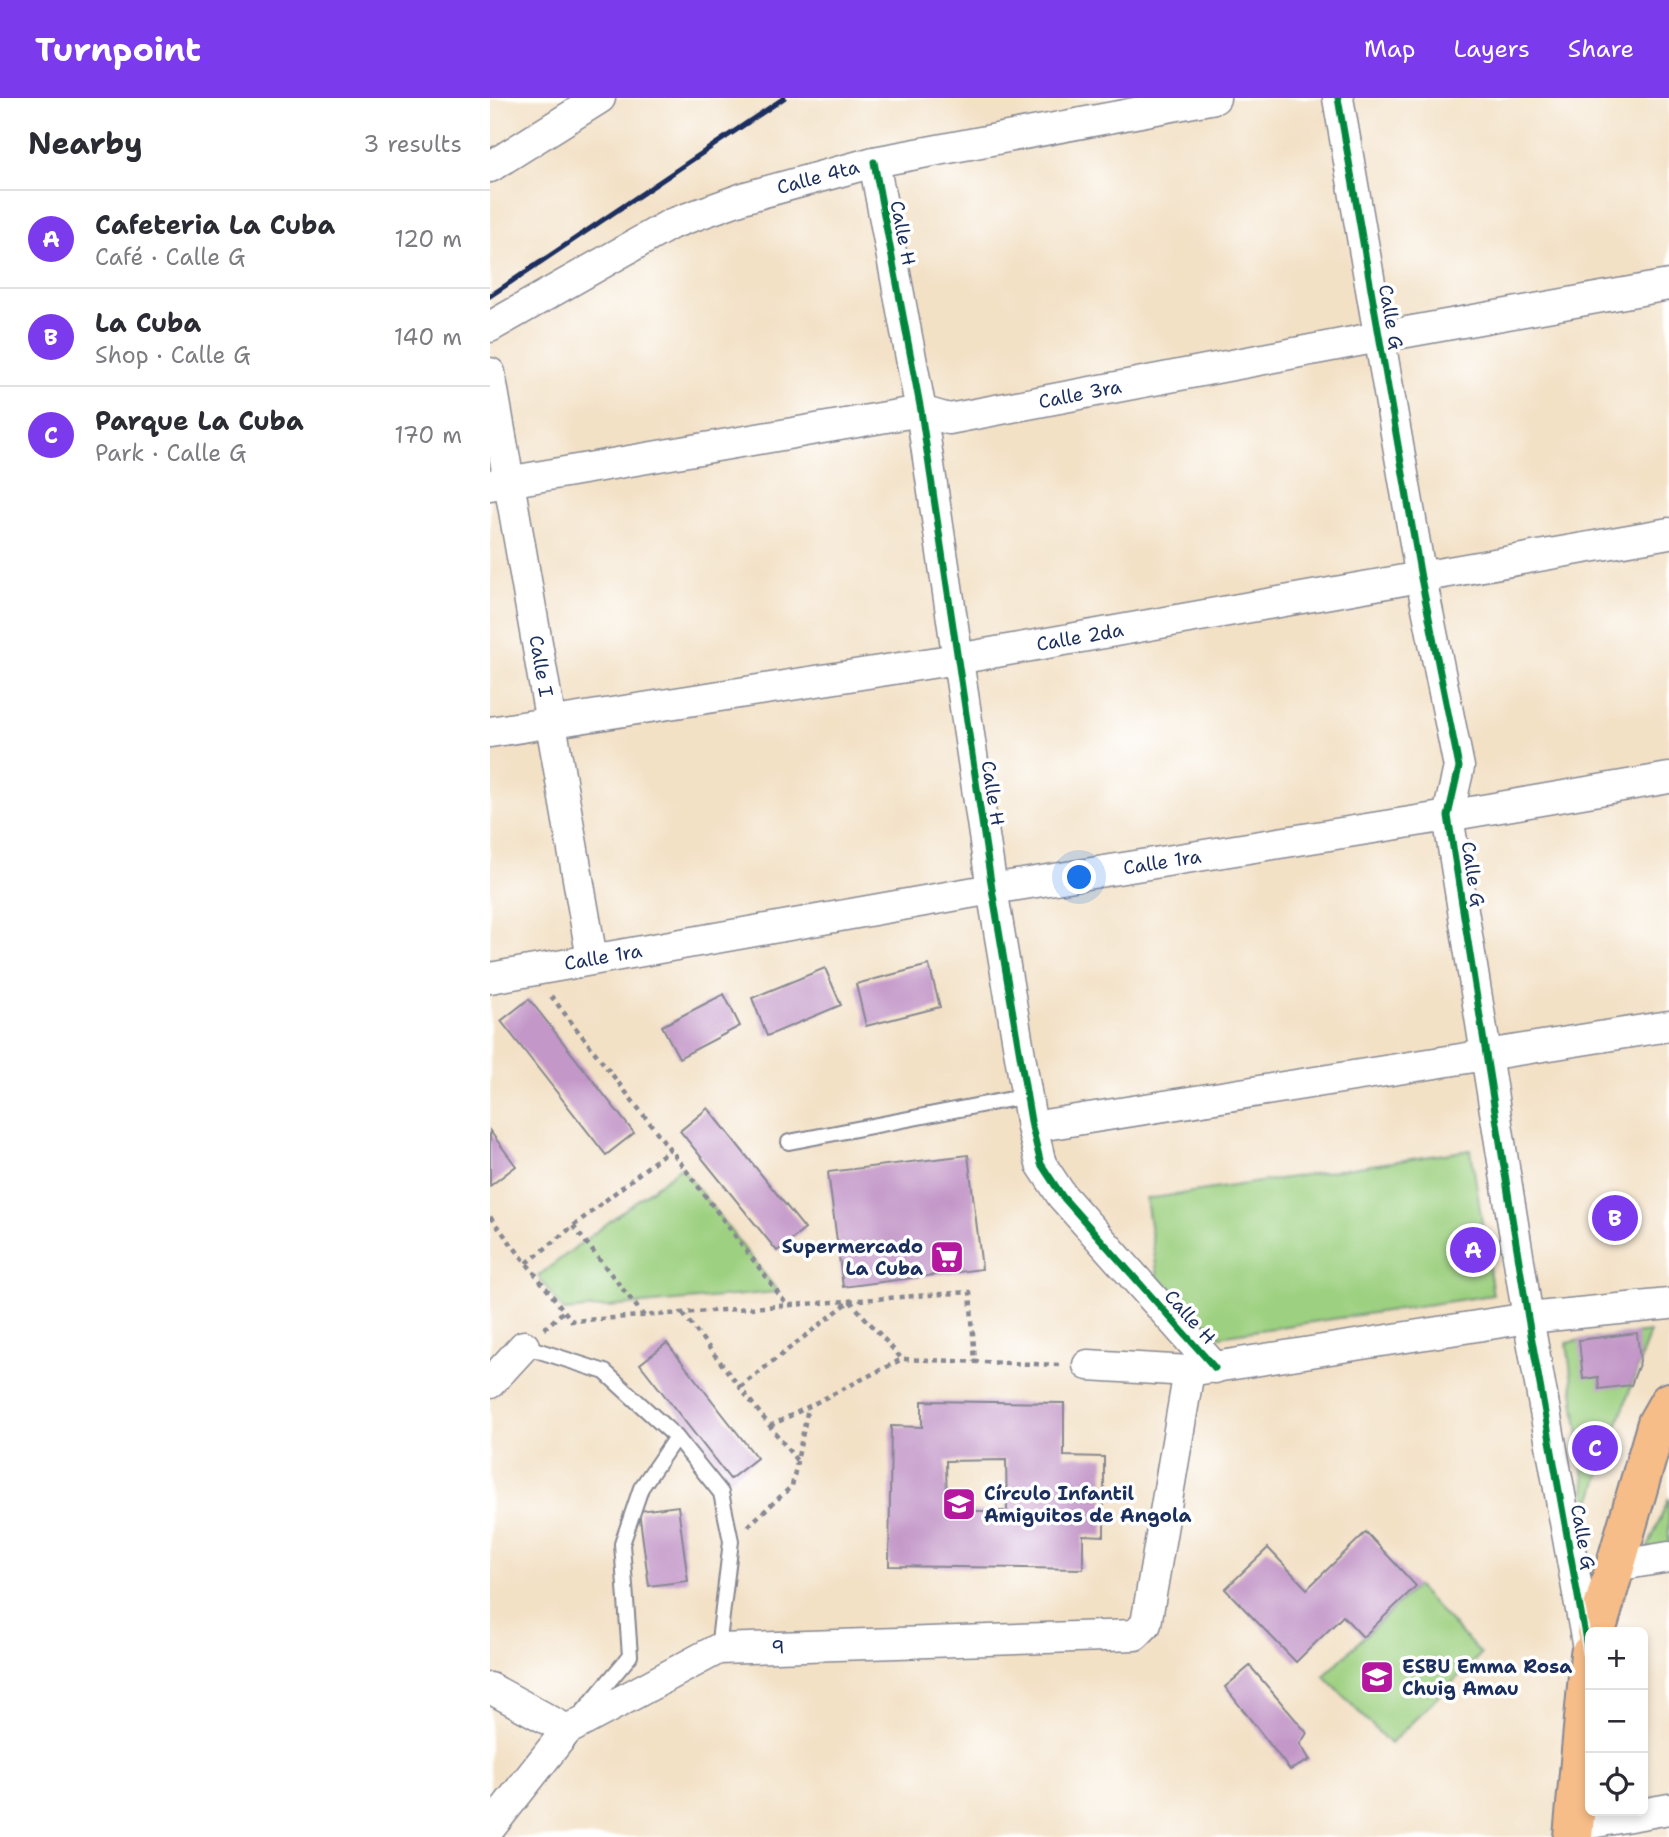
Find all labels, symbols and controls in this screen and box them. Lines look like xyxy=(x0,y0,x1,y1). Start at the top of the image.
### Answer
text: Turnpoint xyxy=(35,27,201,72)
text: Map xyxy=(1364,33,1415,65)
text: Layers xyxy=(1453,33,1530,65)
text: Share xyxy=(1568,33,1634,65)
text: Nearby xyxy=(28,123,143,164)
text: 3 results xyxy=(363,129,462,159)
street label: Calle 4ta xyxy=(774,154,862,200)
street label: Calle H xyxy=(884,198,922,268)
text: Cafeteria La Cuba xyxy=(95,207,335,242)
text: A xyxy=(42,224,60,254)
text: 120 m xyxy=(394,224,462,254)
text: Café · Calle G xyxy=(95,242,245,272)
street label: Calle G xyxy=(1373,282,1409,352)
text: La Cuba xyxy=(95,305,201,340)
text: B xyxy=(44,322,58,352)
text: 140 m xyxy=(394,322,462,352)
text: Shop · Calle G xyxy=(95,340,251,370)
street label: Calle 3ra xyxy=(1036,374,1124,414)
text: Parque La Cuba xyxy=(95,403,304,438)
text: C xyxy=(44,420,58,450)
text: 170 m xyxy=(394,420,462,450)
text: Park · Calle G xyxy=(95,438,246,468)
street label: Calle 2da xyxy=(1035,617,1126,657)
street label: Calle I xyxy=(523,633,559,699)
street label: Calle H xyxy=(976,759,1010,827)
street label: Calle G xyxy=(1455,839,1491,909)
street label: Calle 1ra xyxy=(1121,843,1203,880)
your location xyxy=(1062,860,1096,894)
street label: Calle 1ra xyxy=(562,938,644,976)
pin: B xyxy=(1592,1192,1638,1244)
pin: A xyxy=(1450,1224,1496,1276)
place label: Supermercado La Cuba xyxy=(782,1234,923,1281)
supermarket icon: Supermercado La Cuba xyxy=(928,1238,966,1276)
street label: Calle H xyxy=(1159,1284,1221,1350)
pin: C xyxy=(1572,1422,1618,1474)
place label: Círculo Infantil Amiguitos de Angola xyxy=(984,1481,1191,1528)
school or university icon: Círculo Infantil Amiguitos de Angola xyxy=(940,1485,978,1523)
street label: Calle G xyxy=(1565,1502,1601,1572)
map controls xyxy=(1585,1627,1648,1816)
button: + xyxy=(1585,1627,1648,1690)
street label: 9 xyxy=(771,1634,785,1660)
place label: ESBU Emma Rosa Chuig Amau xyxy=(1402,1654,1572,1701)
school or university icon: ESBU Emma Rosa Chuig Amau xyxy=(1358,1658,1396,1696)
button: − xyxy=(1585,1690,1648,1753)
button: locate xyxy=(1585,1753,1648,1816)

